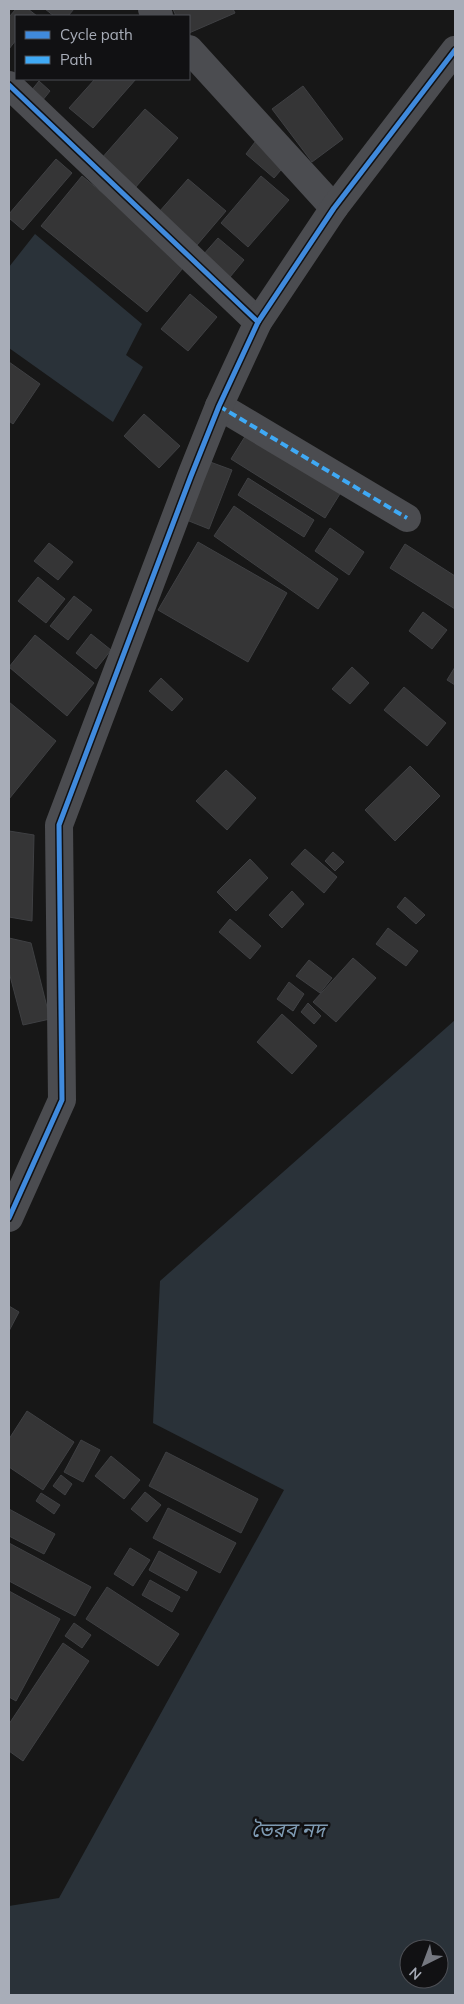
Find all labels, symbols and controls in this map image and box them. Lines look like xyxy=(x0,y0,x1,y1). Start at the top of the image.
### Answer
legend xyxy=(15,15,190,80)
text: Cycle path xyxy=(60,25,133,44)
text: Path xyxy=(60,50,92,69)
water label: ভৈরব নদ xyxy=(251,1817,329,1842)
north arrow xyxy=(399,1939,449,1989)
text: N xyxy=(405,1963,425,1984)

